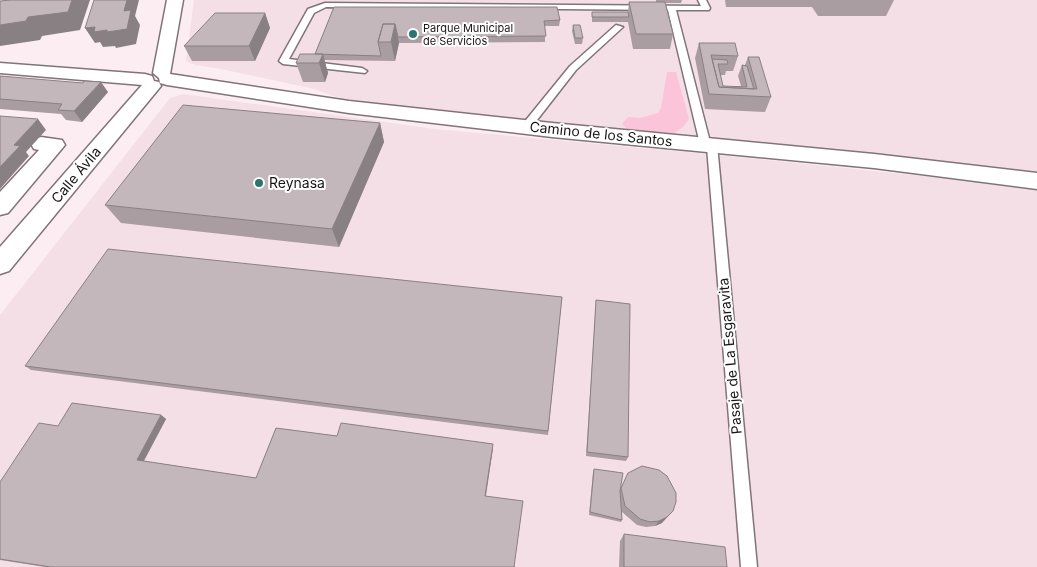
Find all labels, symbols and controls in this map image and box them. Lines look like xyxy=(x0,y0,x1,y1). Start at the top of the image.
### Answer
place label: Parque Municipal de Servicios xyxy=(423,21,513,48)
marker: Parque Municipal de Servicios xyxy=(407,28,419,40)
street label: Camino de los Santos xyxy=(529,118,673,149)
street label: Calle Ávila xyxy=(47,143,104,206)
place label: Reynasa xyxy=(269,174,325,191)
marker: Reynasa xyxy=(253,177,265,189)
street label: Pasaje de La Esgaravita xyxy=(714,277,745,435)

